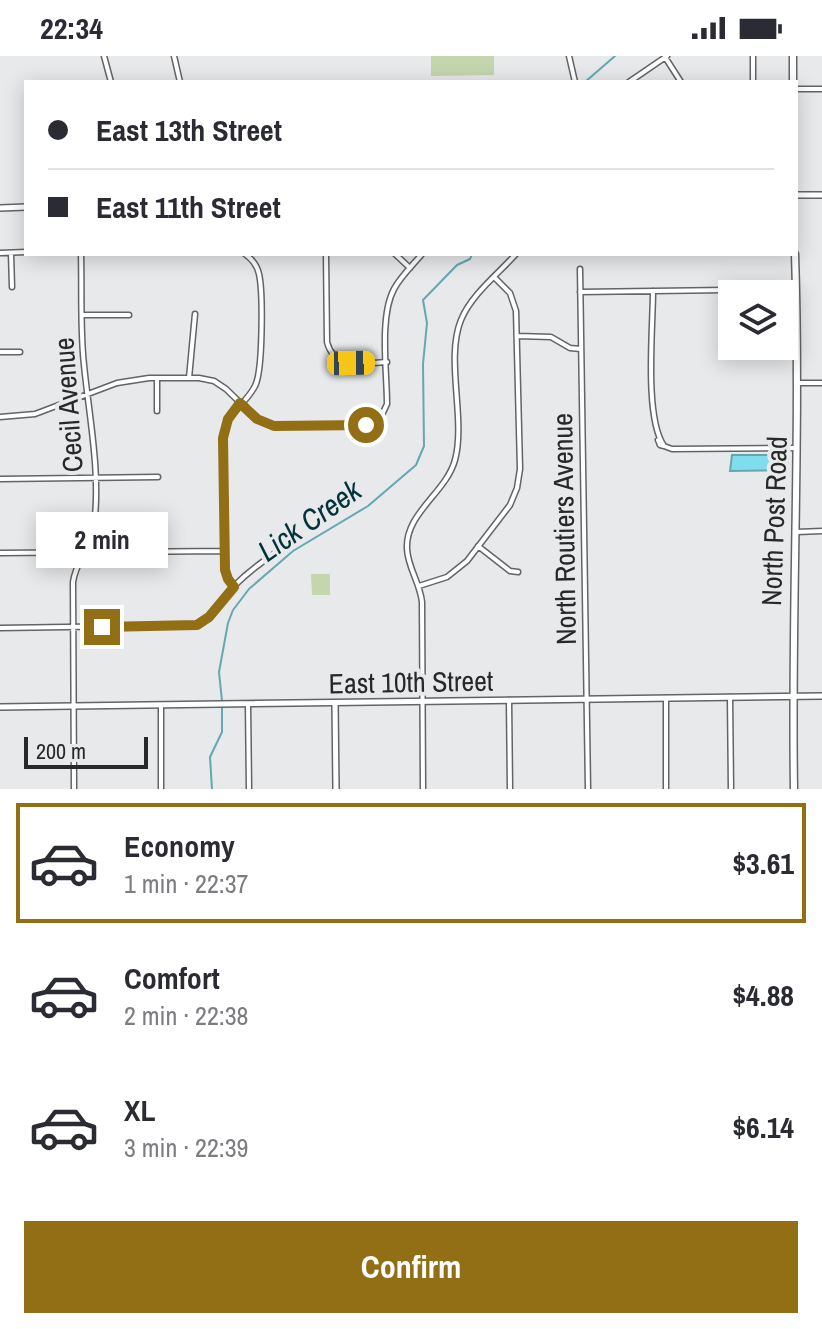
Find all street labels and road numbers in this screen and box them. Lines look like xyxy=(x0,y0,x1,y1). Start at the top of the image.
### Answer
street label: Cecil Avenue xyxy=(44,336,92,474)
street label: North Routiers Avenue xyxy=(543,413,585,645)
street label: North Post Road xyxy=(752,436,796,606)
street label: East 10th Street xyxy=(328,662,494,702)

